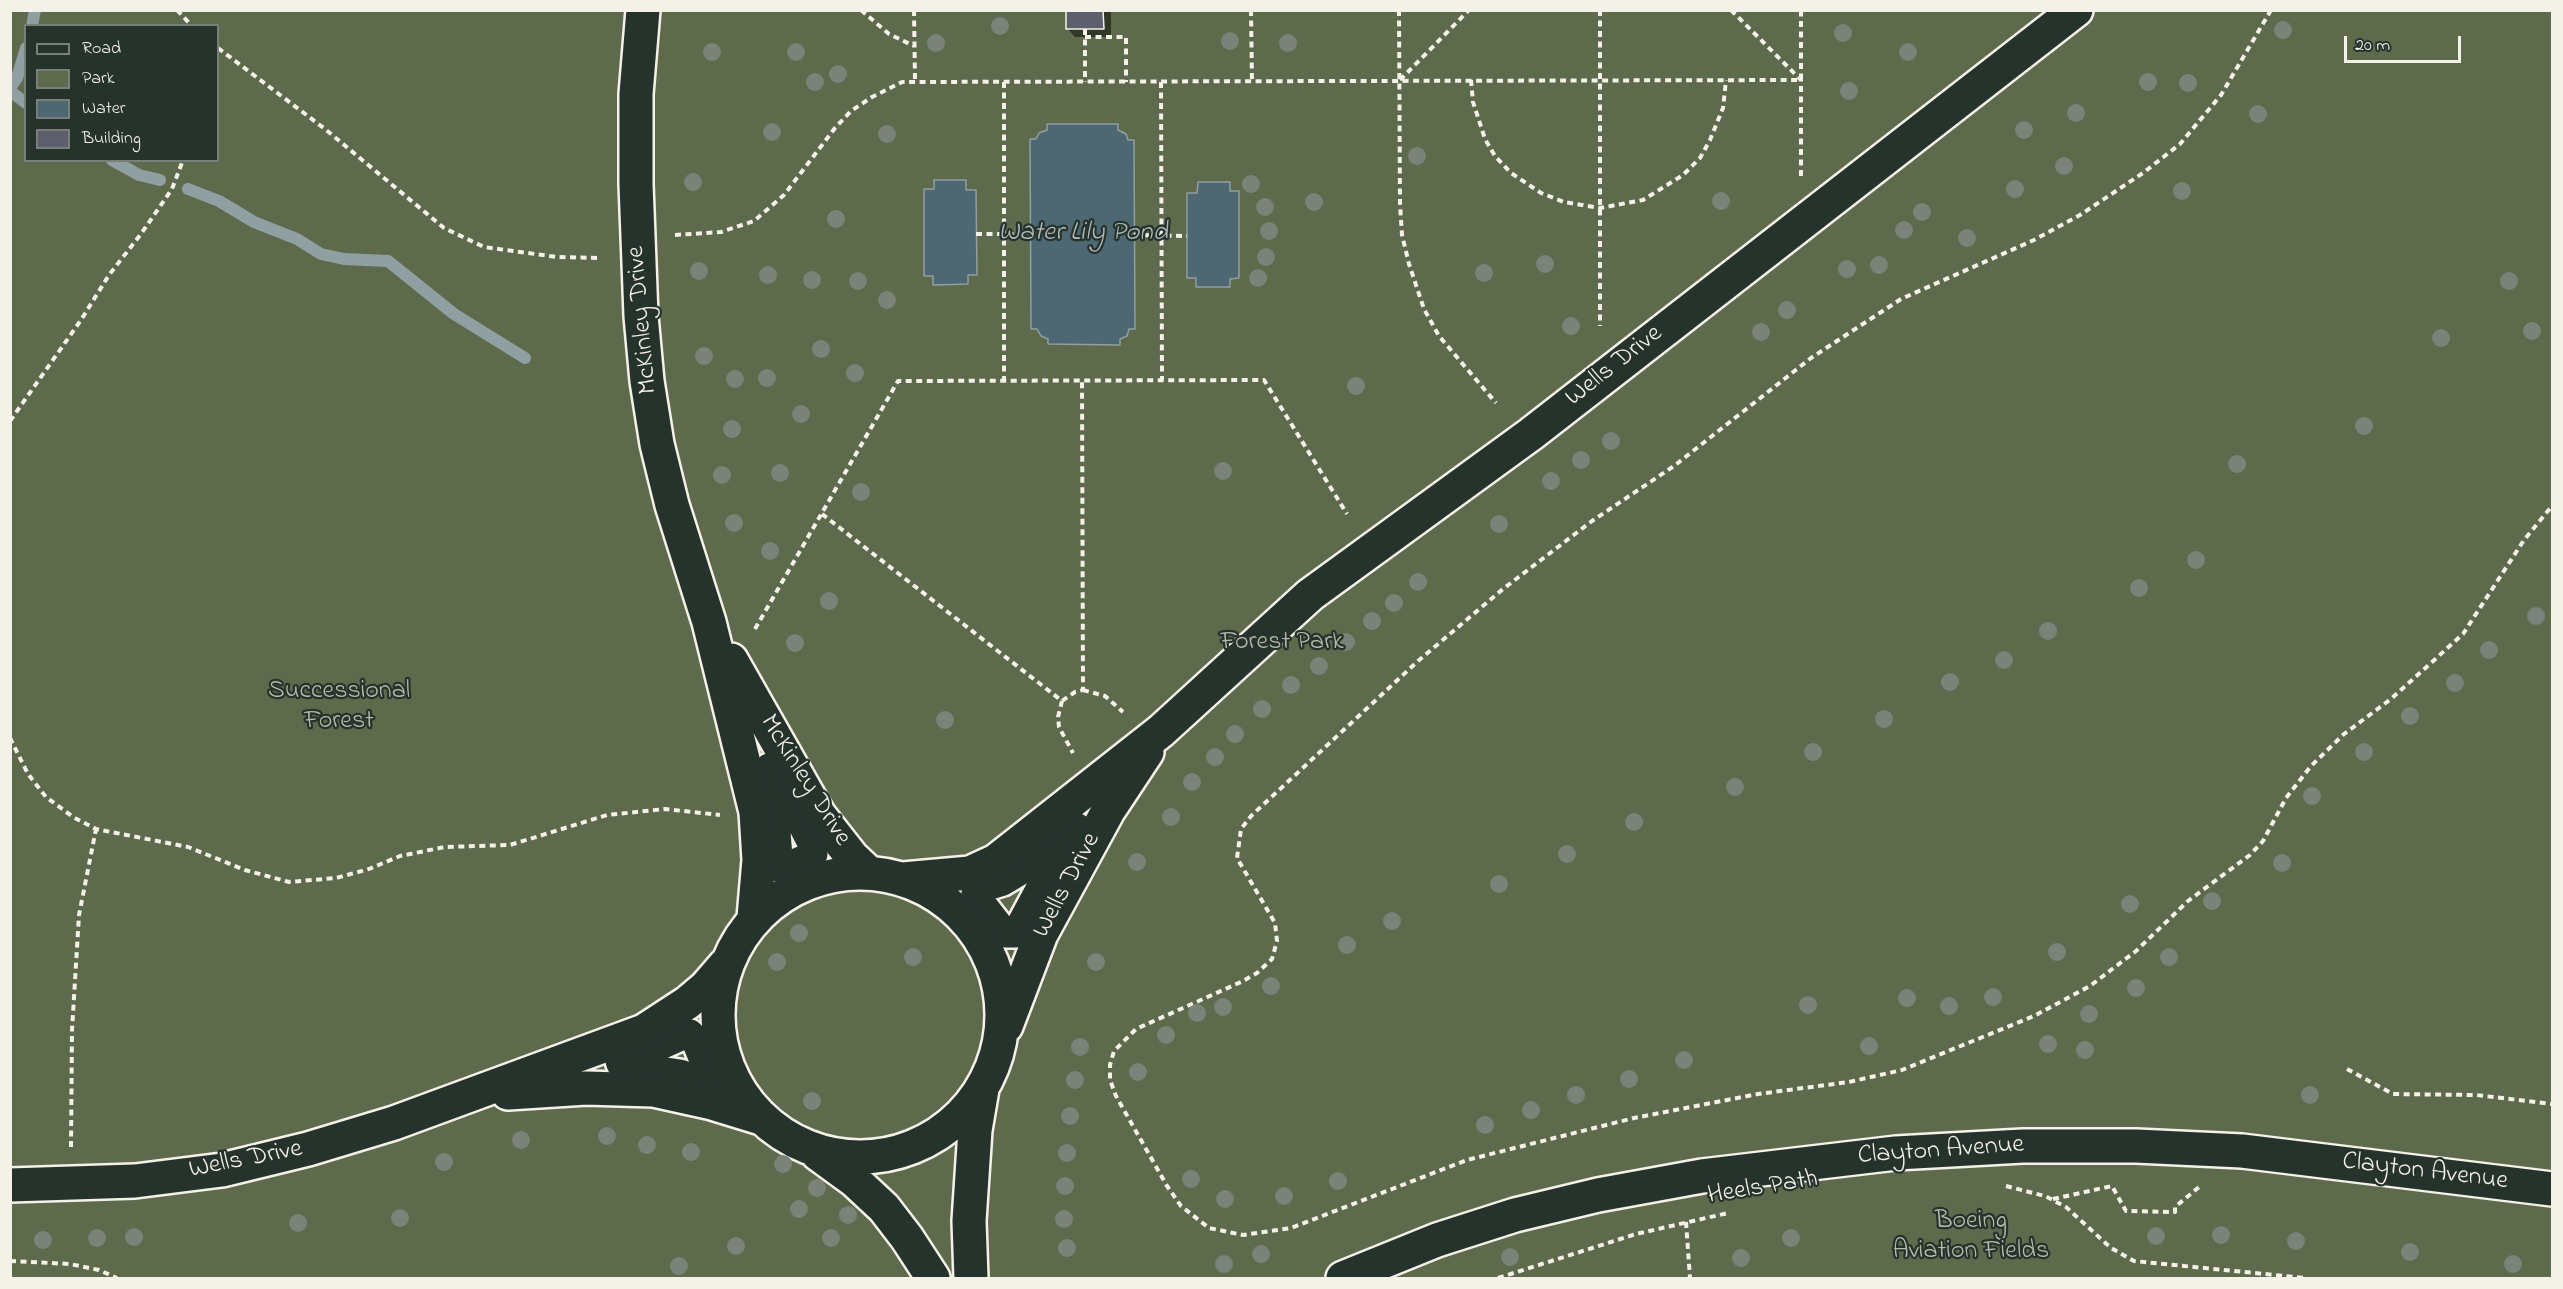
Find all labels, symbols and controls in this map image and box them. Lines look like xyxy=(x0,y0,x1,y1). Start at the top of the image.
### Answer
legend xyxy=(24,24,219,162)
scale bar xyxy=(2347,24,2464,62)
text: 20 m xyxy=(2355,33,2390,59)
text: Road xyxy=(82,36,121,62)
text: Park xyxy=(82,66,115,92)
text: Water xyxy=(82,96,125,122)
text: Building xyxy=(82,126,141,152)
water label: Water Lily Pond xyxy=(998,219,1168,251)
street label: McKinley Drive xyxy=(622,245,666,395)
street label: Wells Drive xyxy=(1560,319,1670,415)
park label: Forest Park xyxy=(1220,628,1344,660)
park label: Successional Forest xyxy=(268,677,410,738)
street label: McKinley Drive xyxy=(751,710,857,852)
street label: Wells Drive xyxy=(1027,828,1109,944)
street label: Clayton Avenue xyxy=(1857,1131,2025,1173)
street label: Wells Drive xyxy=(187,1135,305,1187)
street label: Clayton Avenue xyxy=(2340,1147,2510,1199)
street label: Heels Path xyxy=(1706,1165,1820,1213)
park label: Boeing Aviation Fields xyxy=(1893,1207,2049,1268)

